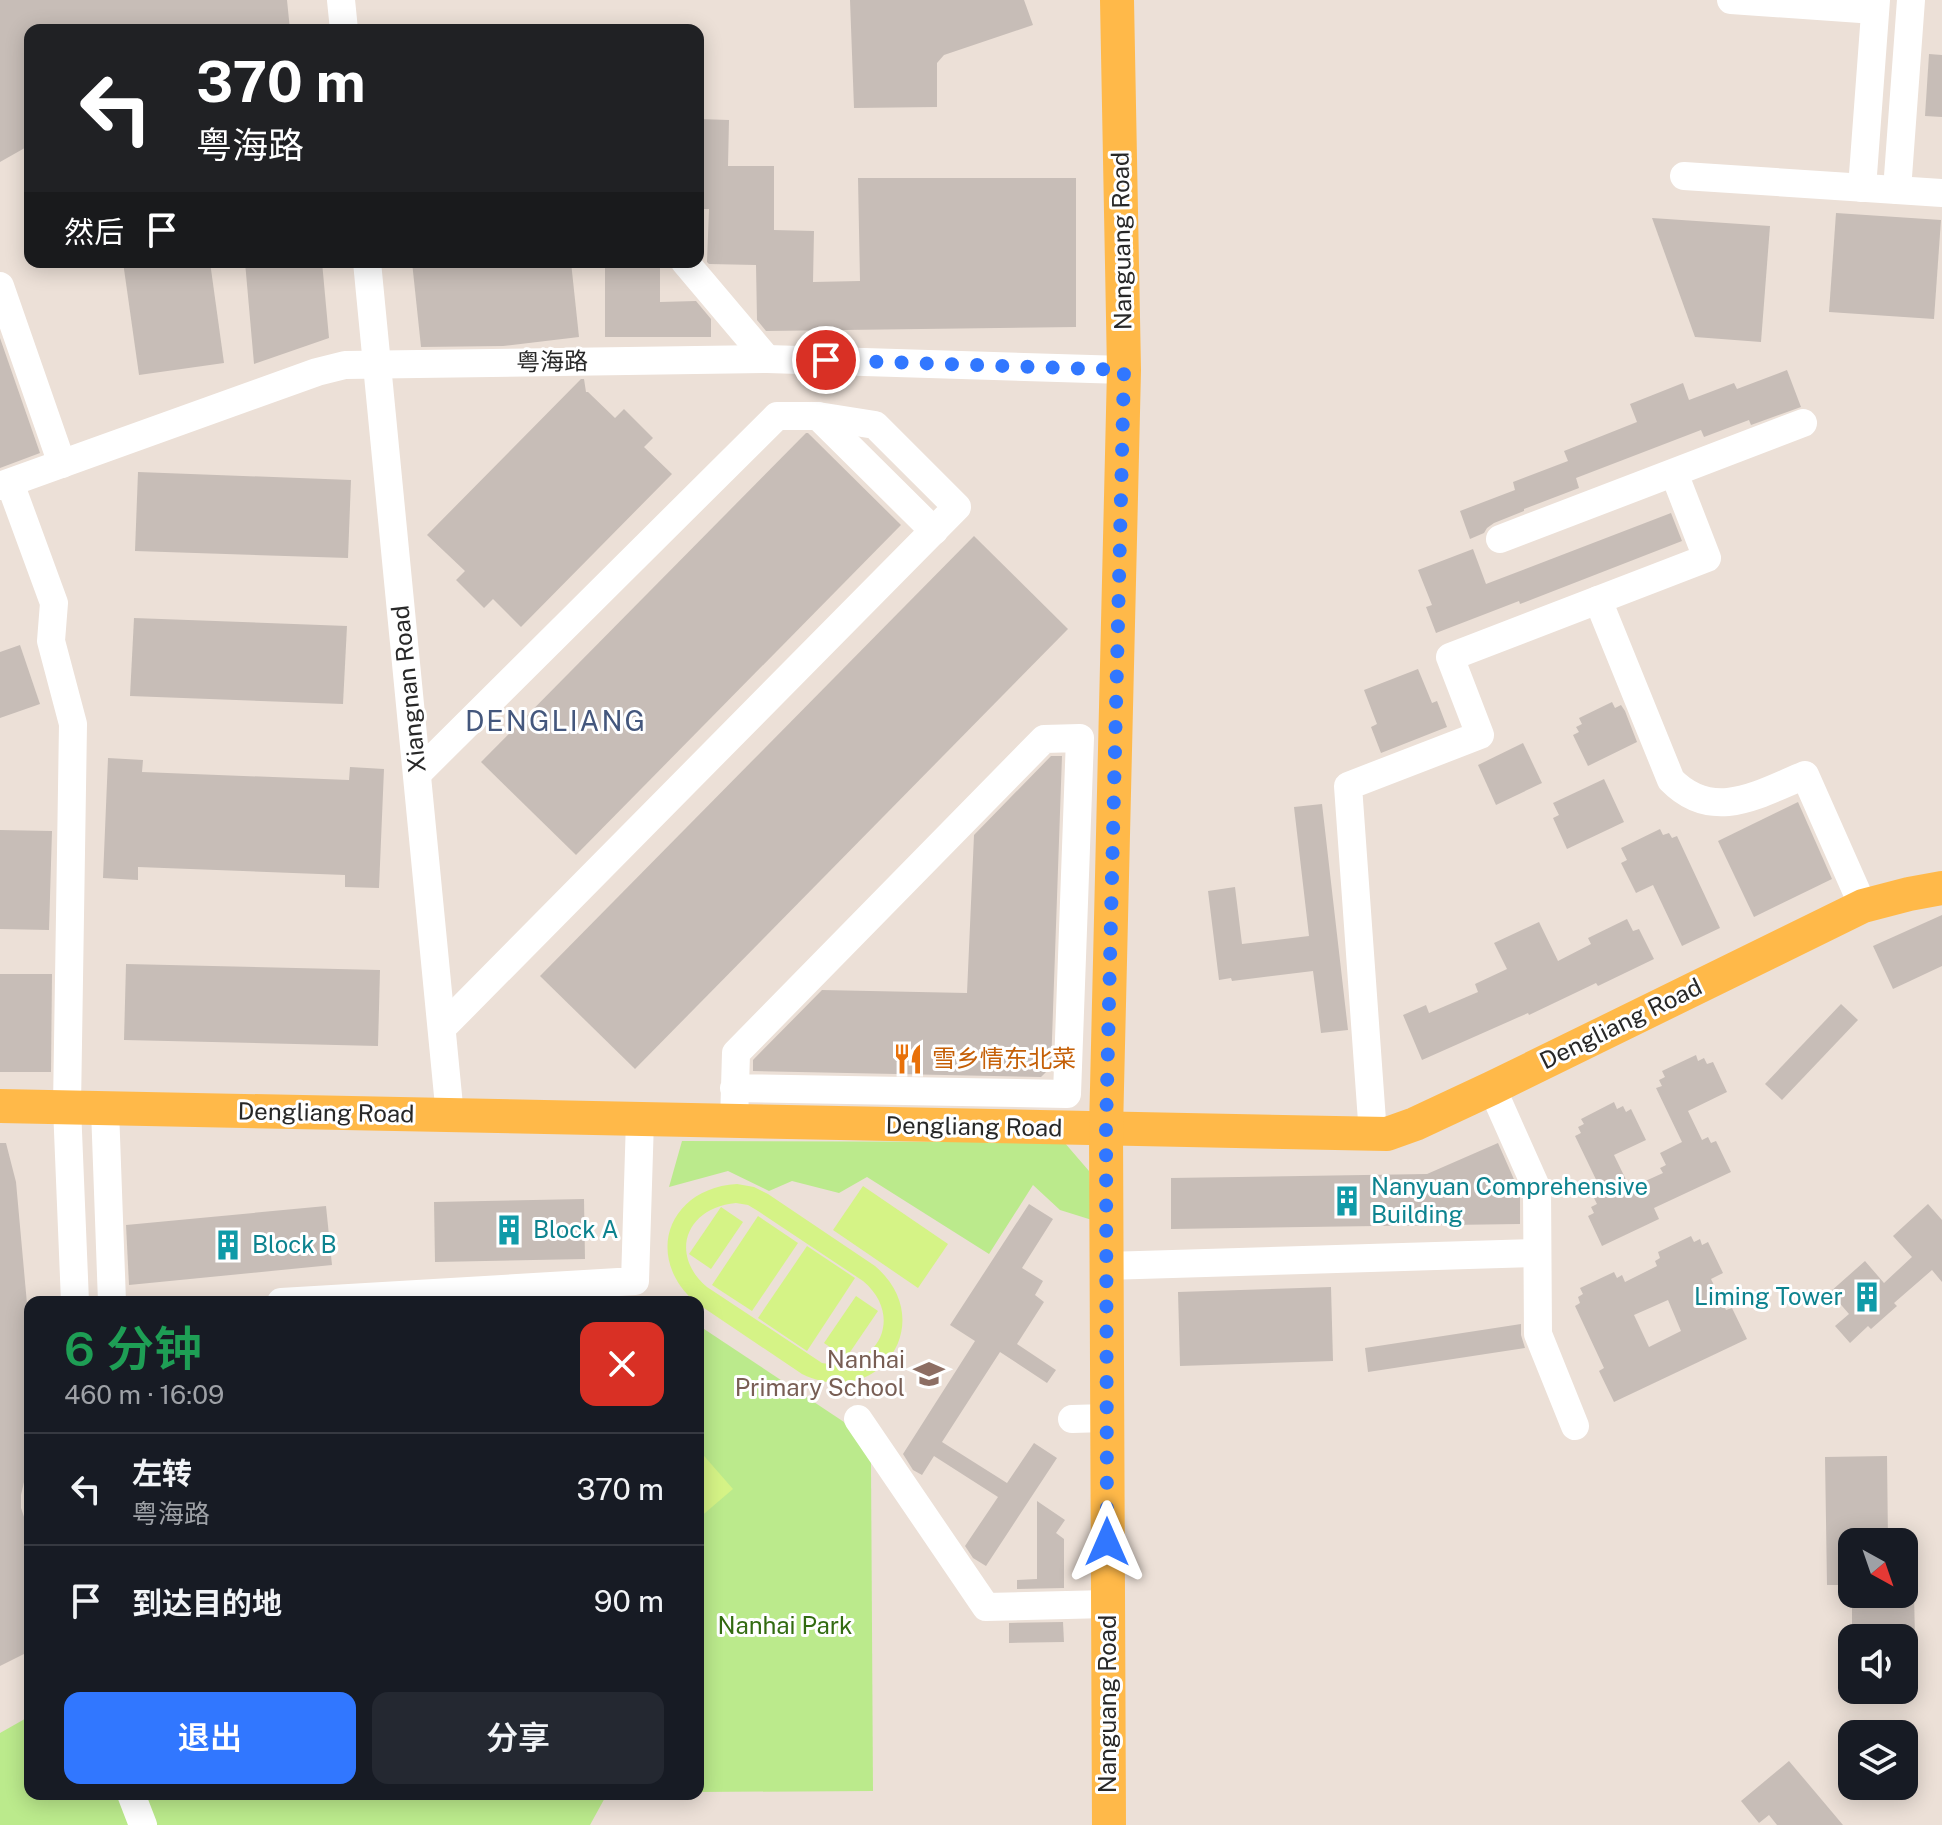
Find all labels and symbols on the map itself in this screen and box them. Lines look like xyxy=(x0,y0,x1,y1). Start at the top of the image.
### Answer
street label: Nanguang Road xyxy=(1105,152,1137,330)
pin xyxy=(792,326,860,394)
street label: 粤海路 xyxy=(516,346,588,376)
street label: Xiangnan Road xyxy=(385,604,431,774)
district label: DENGLIANG xyxy=(465,704,647,737)
street label: Dengliang Road xyxy=(1535,972,1706,1074)
restaurant icon: 雪乡情东北菜 xyxy=(891,1042,925,1076)
place label: 雪乡情东北菜 xyxy=(932,1044,1076,1072)
street label: Dengliang Road xyxy=(237,1096,415,1128)
street label: Dengliang Road xyxy=(885,1110,1063,1142)
place label: Nanyuan Comprehensive Building xyxy=(1371,1172,1648,1228)
building icon: Nanyuan Comprehensive Building xyxy=(1330,1184,1364,1218)
building icon: Block A xyxy=(492,1213,526,1247)
place label: Block A xyxy=(533,1215,619,1243)
building icon: Block B xyxy=(211,1228,245,1262)
place label: Block B xyxy=(252,1230,337,1258)
building icon: Liming Tower xyxy=(1850,1280,1884,1314)
place label: Liming Tower xyxy=(1694,1282,1843,1310)
place label: Nanhai Primary School xyxy=(735,1345,905,1401)
school or university icon: Nanhai Primary School xyxy=(912,1357,946,1391)
position arrow xyxy=(1065,1500,1149,1584)
north arrow xyxy=(1838,1528,1918,1608)
park label: Nanhai Park xyxy=(717,1611,853,1639)
street label: Nanguang Road xyxy=(1093,1615,1121,1793)

